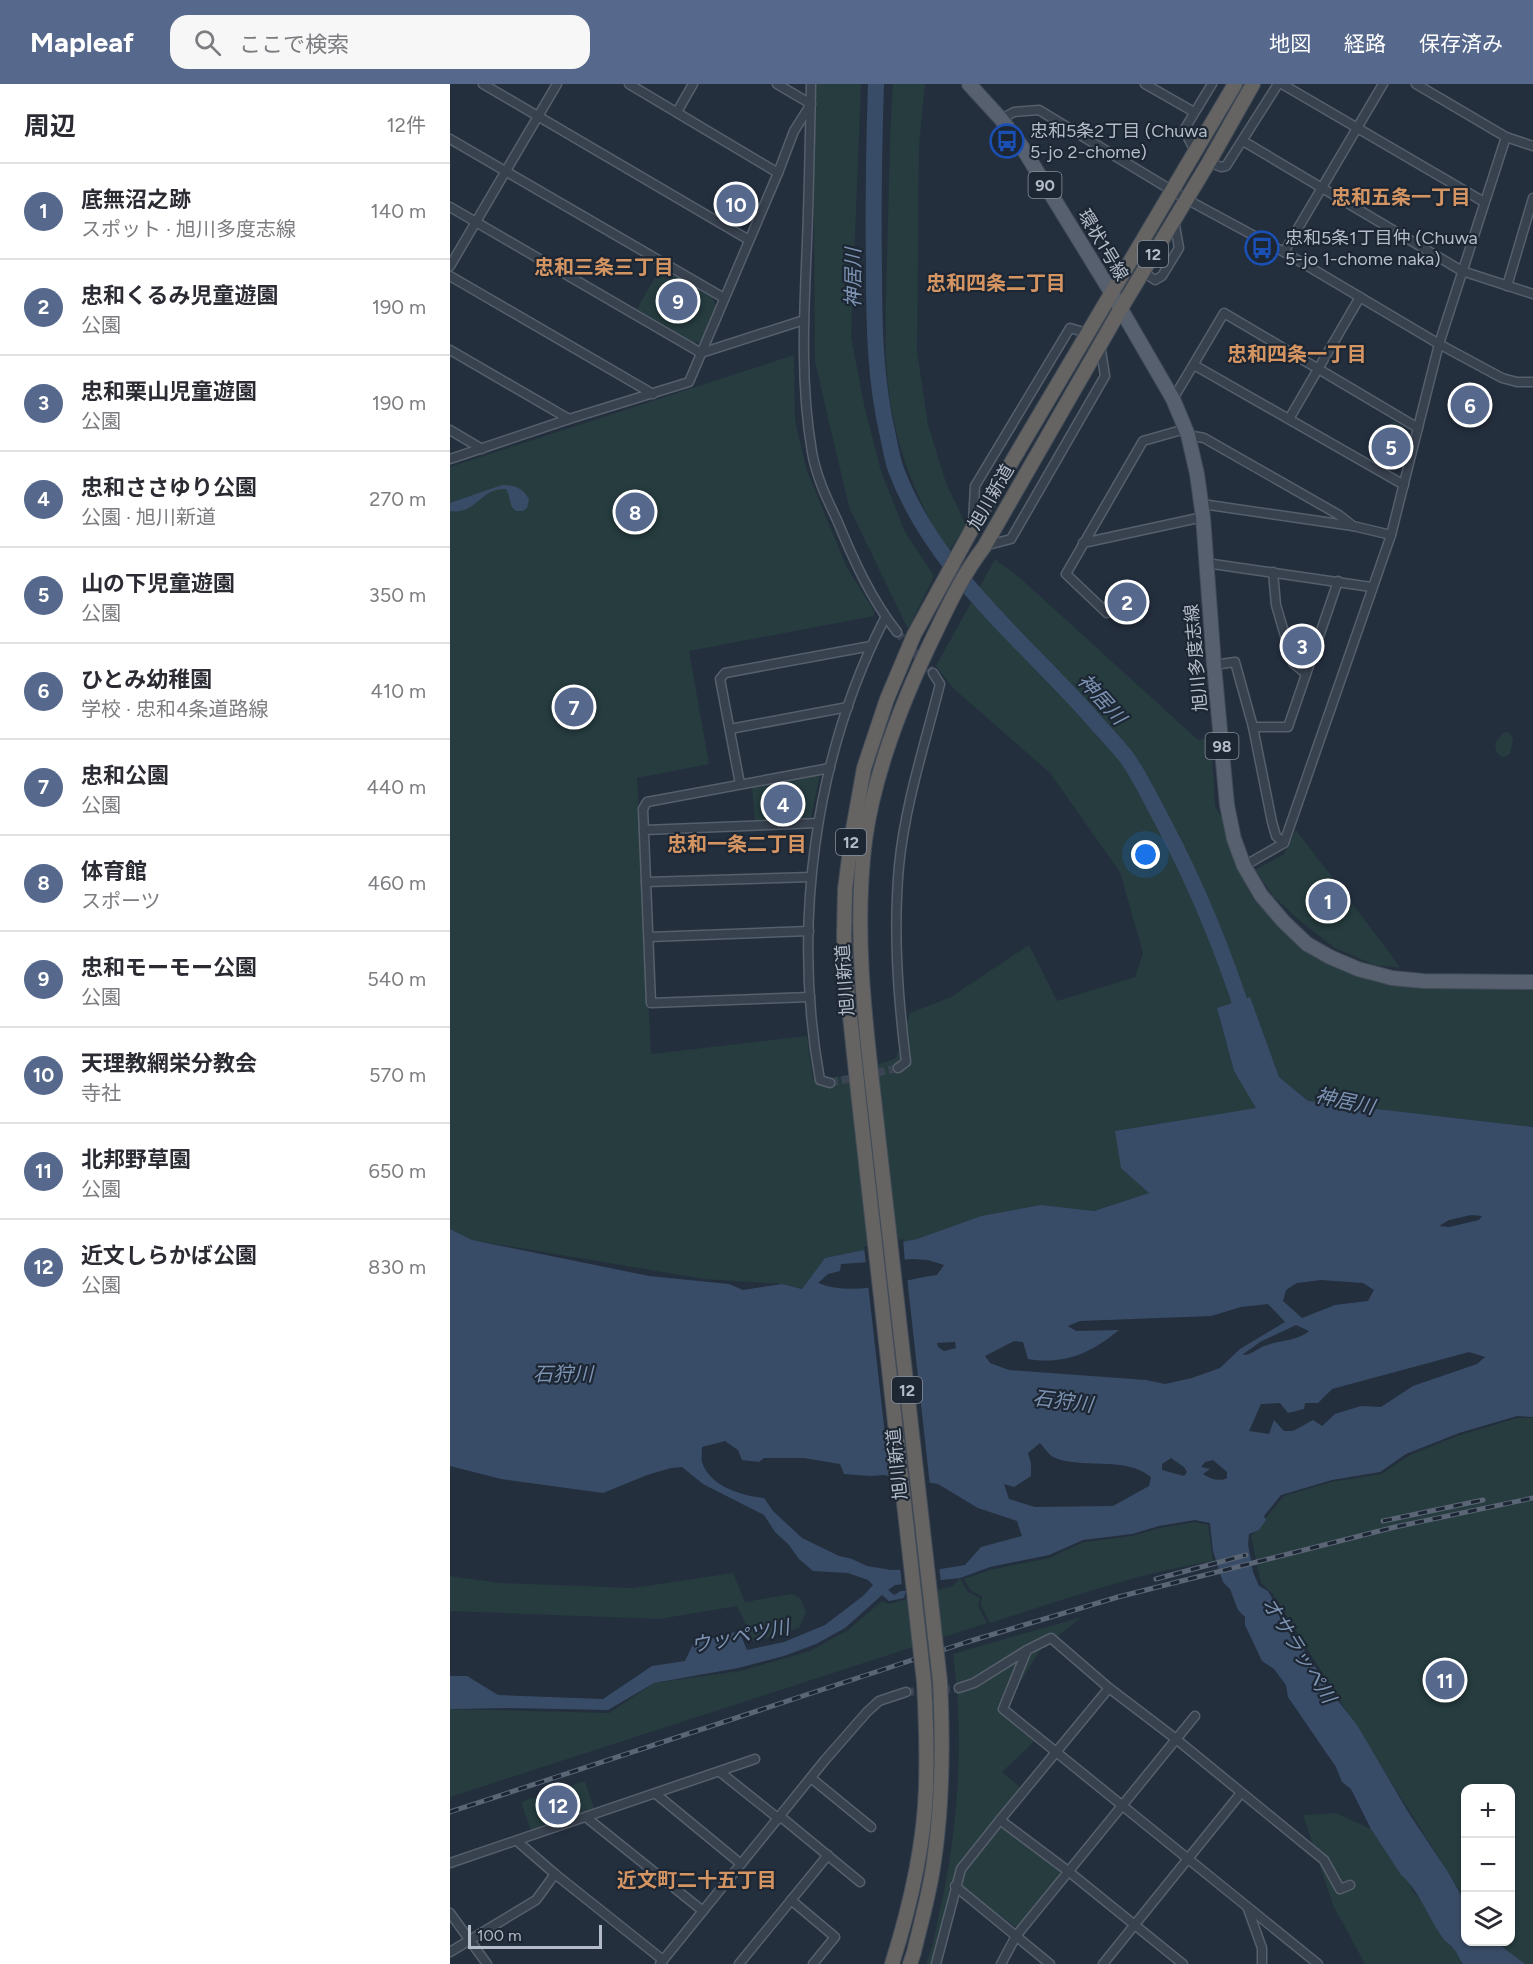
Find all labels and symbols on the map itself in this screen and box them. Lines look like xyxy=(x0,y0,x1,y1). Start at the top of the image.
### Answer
place label: 忠和5条2丁目 (Chuwa 5-jo 2-chome) xyxy=(1030,120,1207,163)
bus stop icon: 忠和5条2丁目 (Chuwa 5-jo 2-chome) xyxy=(989,123,1025,159)
road number: 90 xyxy=(1028,172,1062,198)
pin: 10 xyxy=(716,182,756,226)
district label: 忠和五条一丁目 xyxy=(1331,185,1471,209)
street label: 環状1号線 xyxy=(1073,205,1133,285)
place label: 忠和5条1丁目仲 (Chuwa 5-jo 1-chome naka) xyxy=(1285,227,1478,270)
bus stop icon: 忠和5条1丁目仲 (Chuwa 5-jo 1-chome naka) xyxy=(1244,230,1280,266)
road number: 12 xyxy=(1138,241,1168,267)
water label: 神居川 xyxy=(841,246,865,308)
district label: 忠和三条三丁目 xyxy=(534,255,674,279)
district label: 忠和四条二丁目 xyxy=(926,271,1066,295)
pin: 9 xyxy=(658,278,698,324)
district label: 忠和四条一丁目 xyxy=(1227,342,1367,366)
pin: 6 xyxy=(1450,382,1490,428)
pin: 5 xyxy=(1372,424,1410,470)
street label: 旭川新道 xyxy=(963,460,1019,534)
pin: 8 xyxy=(616,490,654,534)
pin: 2 xyxy=(1108,580,1146,624)
street label: 旭川多度志線 xyxy=(1180,603,1212,713)
pin: 3 xyxy=(1282,624,1322,668)
water label: 神居川 xyxy=(1073,669,1132,731)
pin: 7 xyxy=(554,684,594,730)
road number: 98 xyxy=(1206,733,1238,759)
pin: 4 xyxy=(764,782,802,826)
road number: 12 xyxy=(836,829,866,855)
district label: 忠和一条二丁目 xyxy=(667,832,807,856)
your location xyxy=(1131,840,1160,869)
pin: 1 xyxy=(1308,878,1348,924)
street label: 旭川新道 xyxy=(832,943,858,1017)
water label: 神居川 xyxy=(1313,1083,1379,1119)
water label: 石狩川 xyxy=(533,1362,595,1386)
road number: 12 xyxy=(892,1377,922,1403)
water label: 石狩川 xyxy=(1032,1385,1096,1417)
street label: 旭川新道 xyxy=(882,1427,912,1501)
water label: オサラッペ川 xyxy=(1257,1593,1342,1709)
water label: ウッペツ川 xyxy=(689,1614,793,1657)
pin: 11 xyxy=(1426,1658,1464,1702)
pin: 12 xyxy=(538,1782,578,1828)
district label: 近文町二十五丁目 xyxy=(617,1868,777,1892)
scale bar xyxy=(468,1922,602,1950)

